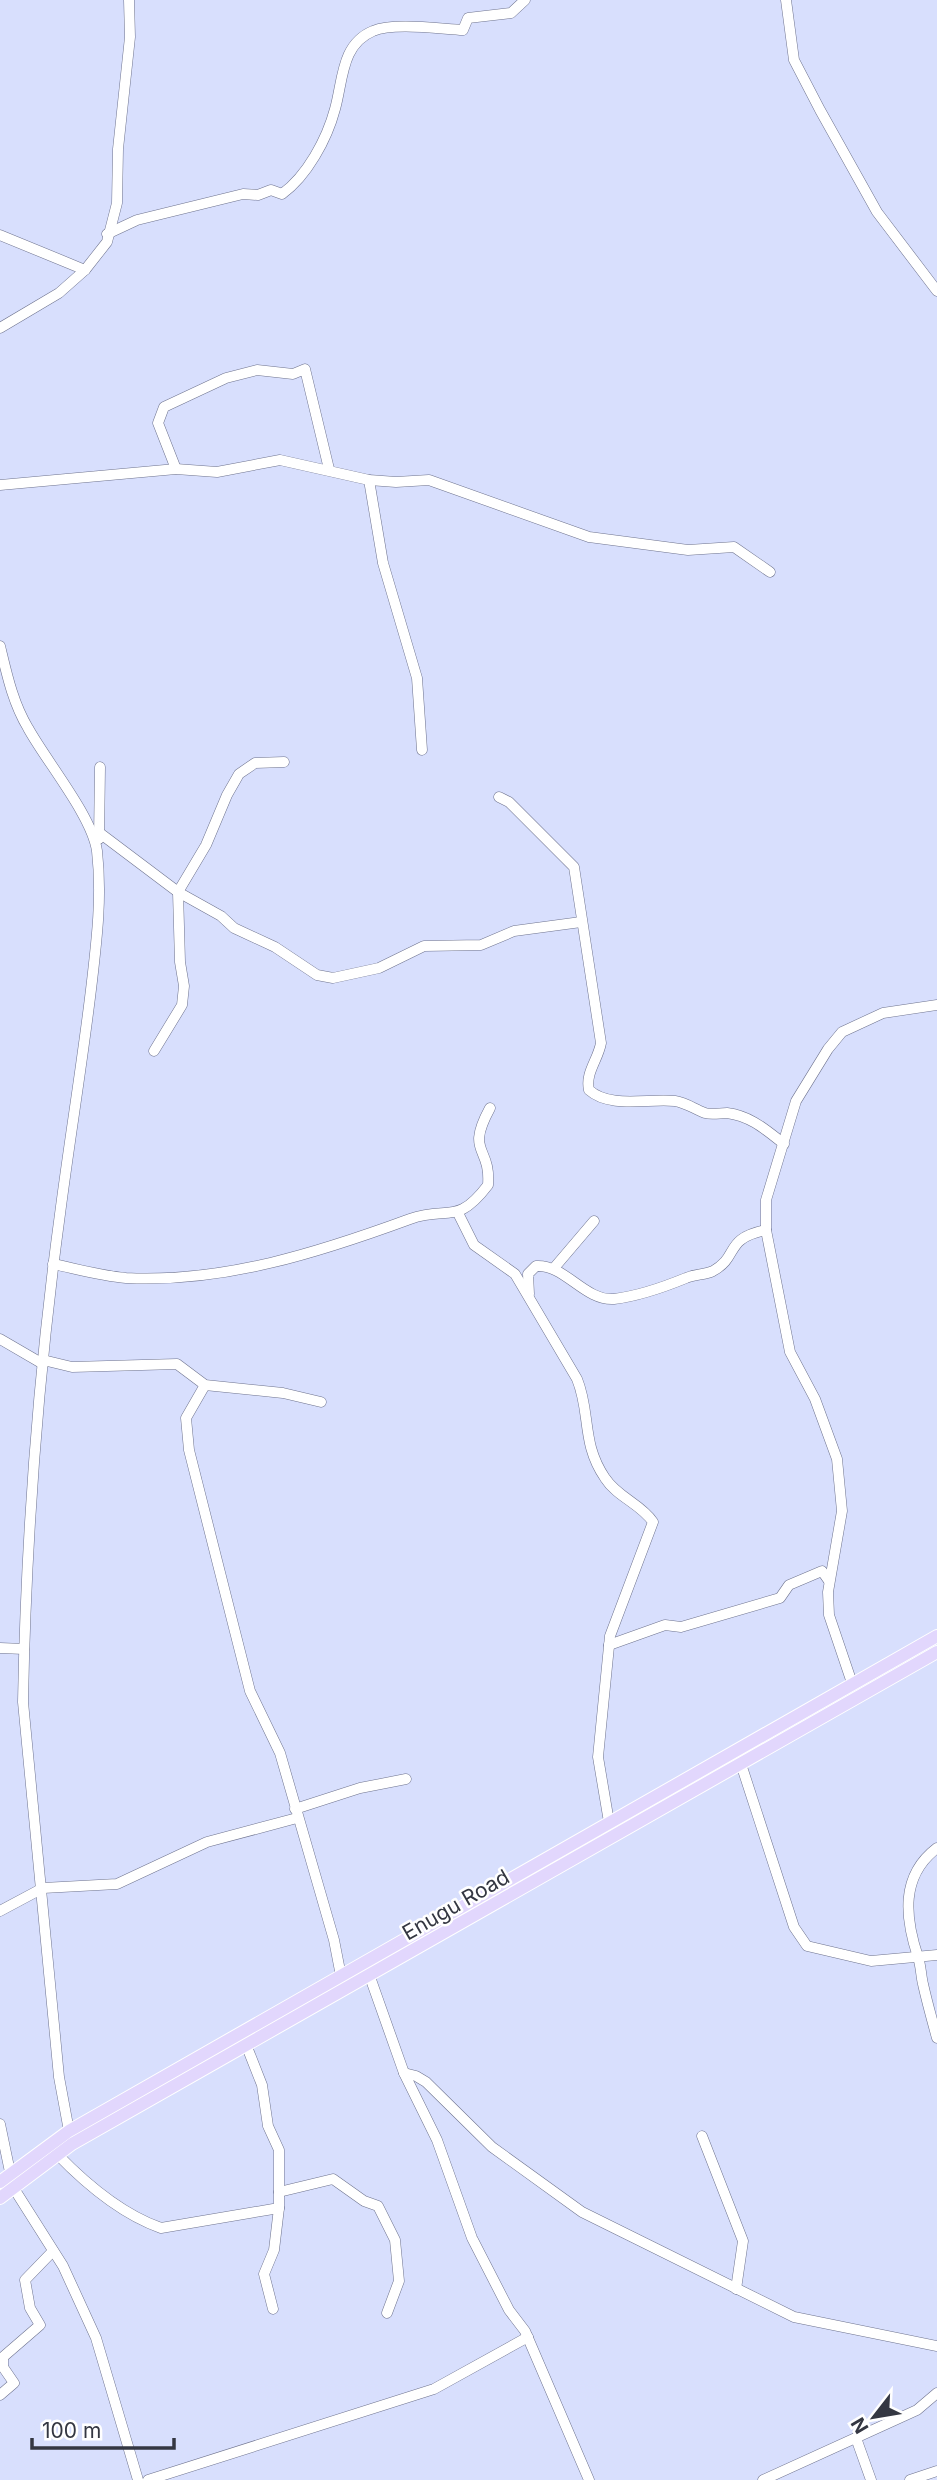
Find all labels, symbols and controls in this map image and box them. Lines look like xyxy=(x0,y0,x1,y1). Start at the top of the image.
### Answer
street label: Enugu Road xyxy=(398,1864,514,1945)
north arrow xyxy=(839,2382,909,2452)
scale bar xyxy=(32,2406,173,2450)
text: N xyxy=(846,2413,873,2438)
text: 100 m xyxy=(42,2418,101,2443)

